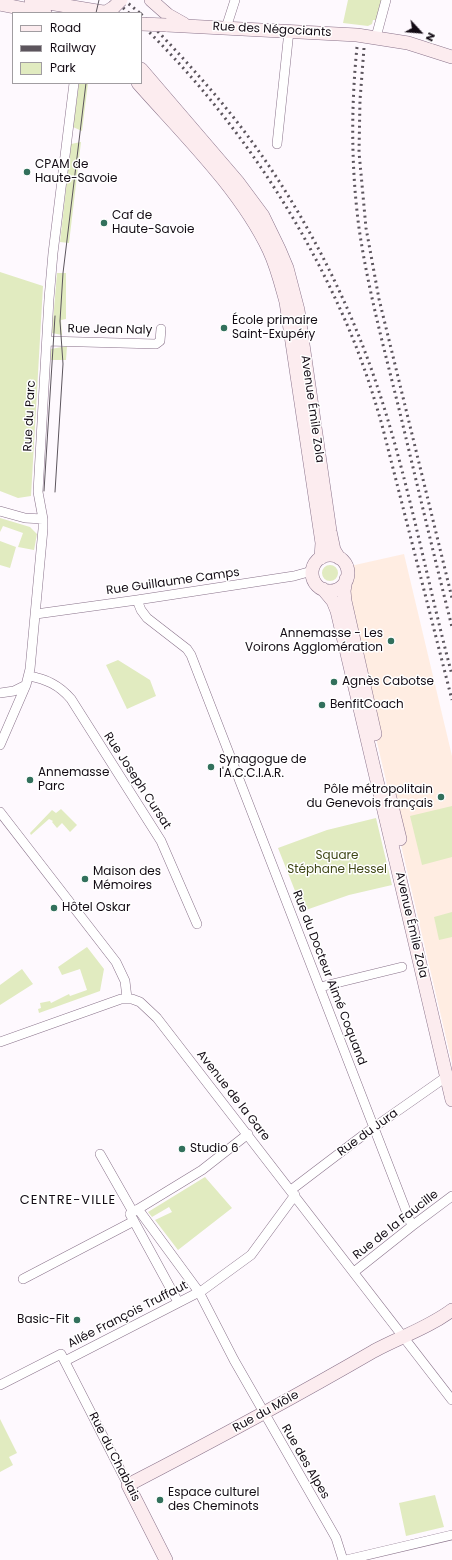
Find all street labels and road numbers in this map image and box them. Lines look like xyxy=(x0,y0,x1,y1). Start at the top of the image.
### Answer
street label: Rue des Négociants xyxy=(212,20,332,40)
street label: Rue Jean Naly xyxy=(68,322,152,338)
street label: Avenue Émile Zola xyxy=(297,354,327,464)
street label: Rue du Parc xyxy=(21,380,39,452)
street label: Rue Guillaume Camps xyxy=(105,566,241,598)
street label: Rue Joseph Cursat xyxy=(100,730,174,832)
street label: Avenue Émile Zola xyxy=(392,870,430,980)
street label: Rue du Docteur Aimé Coquand xyxy=(289,889,369,1067)
street label: Avenue de la Gare xyxy=(193,1048,273,1144)
street label: Rue du Jura xyxy=(335,1106,401,1160)
street label: Rue de la Faucille xyxy=(351,1187,441,1263)
street label: Allée François Truffaut xyxy=(66,1279,190,1351)
street label: Rue du Môle xyxy=(231,1388,301,1436)
street label: Rue du Chablais xyxy=(85,1410,143,1504)
street label: Rue des Alpes xyxy=(278,1422,332,1502)

